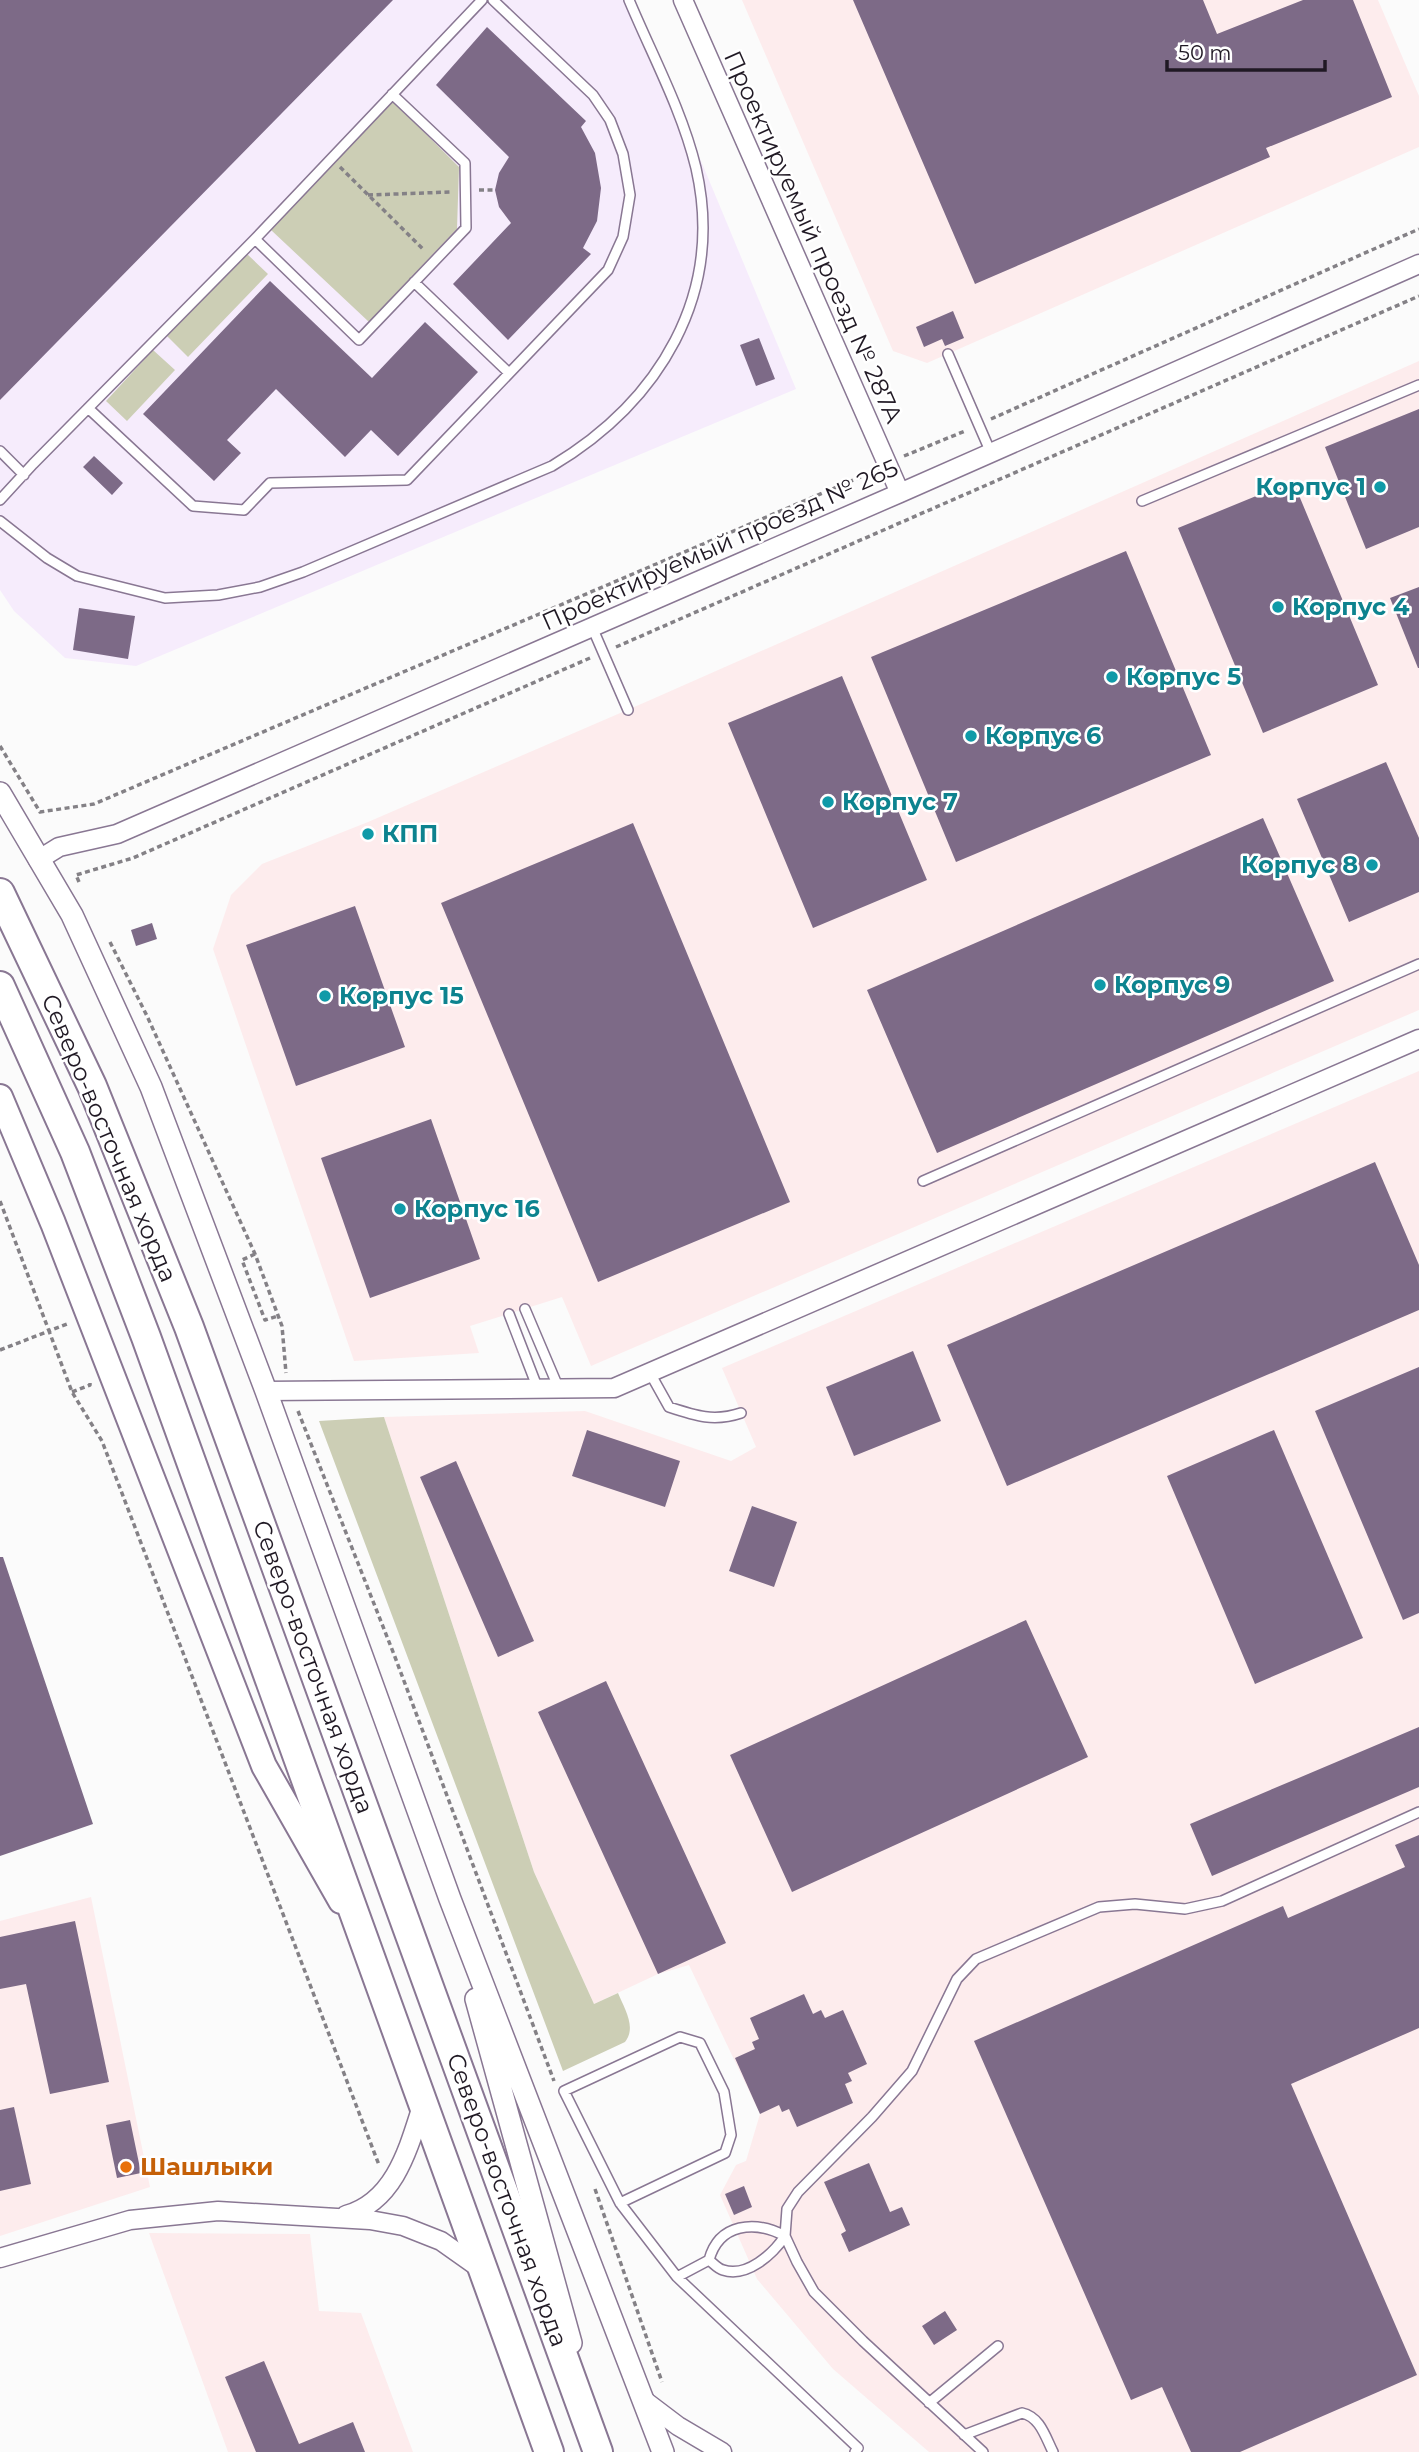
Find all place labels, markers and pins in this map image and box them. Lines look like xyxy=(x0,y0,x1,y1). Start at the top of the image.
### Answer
place label: Корпус 1 xyxy=(1256,472,1366,501)
marker: Корпус 1 xyxy=(1372,479,1388,495)
place label: Корпус 4 xyxy=(1292,592,1410,621)
marker: Корпус 4 xyxy=(1270,599,1286,615)
place label: Корпус 5 xyxy=(1126,662,1241,691)
marker: Корпус 5 xyxy=(1104,669,1120,685)
place label: Корпус 6 xyxy=(985,721,1101,750)
marker: Корпус 6 xyxy=(963,728,979,744)
place label: Корпус 7 xyxy=(842,787,958,816)
marker: Корпус 7 xyxy=(820,794,836,810)
place label: КПП xyxy=(382,819,438,848)
marker: КПП xyxy=(360,826,376,842)
place label: Корпус 8 xyxy=(1241,850,1358,879)
marker: Корпус 8 xyxy=(1364,857,1380,873)
place label: Корпус 9 xyxy=(1114,970,1230,999)
marker: Корпус 9 xyxy=(1092,977,1108,993)
place label: Корпус 15 xyxy=(339,981,464,1010)
marker: Корпус 15 xyxy=(317,988,333,1004)
place label: Корпус 16 xyxy=(414,1194,540,1223)
marker: Корпус 16 xyxy=(392,1201,408,1217)
place label: Шашлыки xyxy=(140,2152,273,2181)
marker: Шашлыки xyxy=(118,2159,134,2175)

